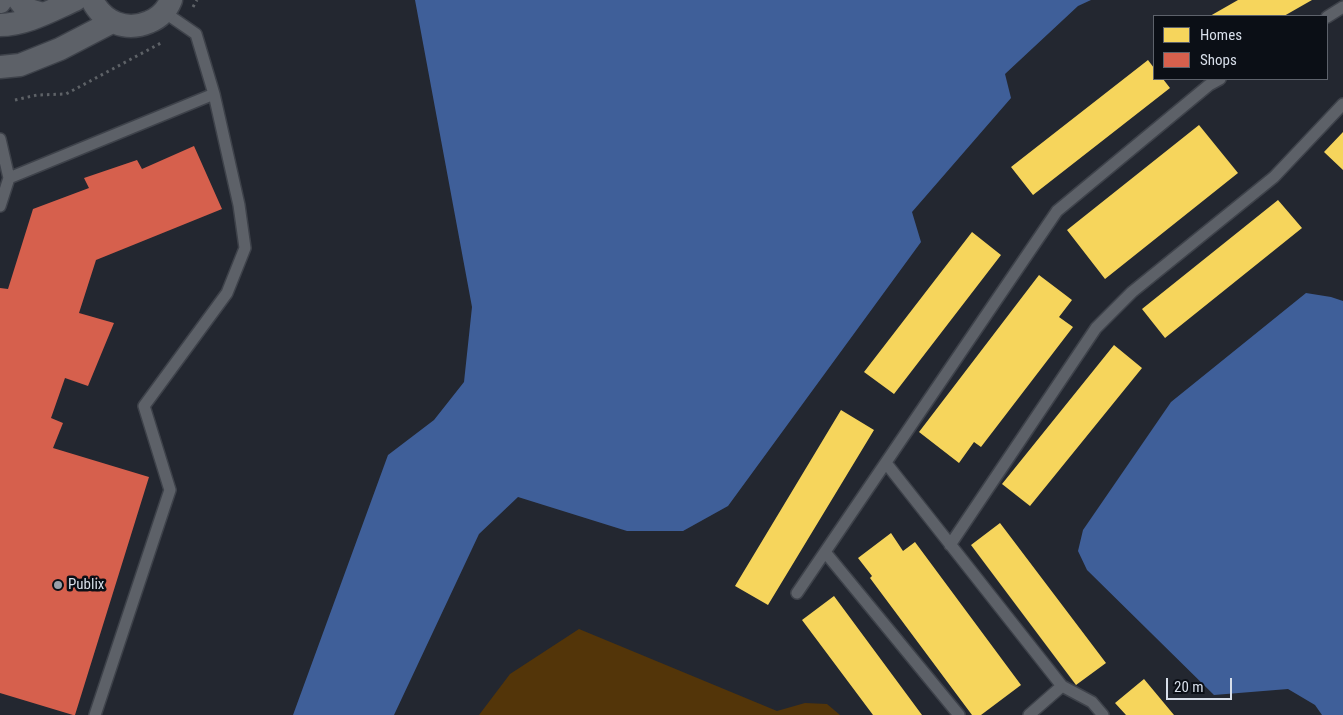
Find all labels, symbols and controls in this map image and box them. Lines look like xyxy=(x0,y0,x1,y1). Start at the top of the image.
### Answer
legend xyxy=(1153,15,1328,80)
text: Homes xyxy=(1200,26,1242,44)
text: Shops xyxy=(1200,51,1237,69)
place label: Publix xyxy=(68,576,104,594)
marker: Publix xyxy=(52,579,64,591)
scale bar xyxy=(1168,668,1234,700)
text: 20 m xyxy=(1174,678,1204,696)

